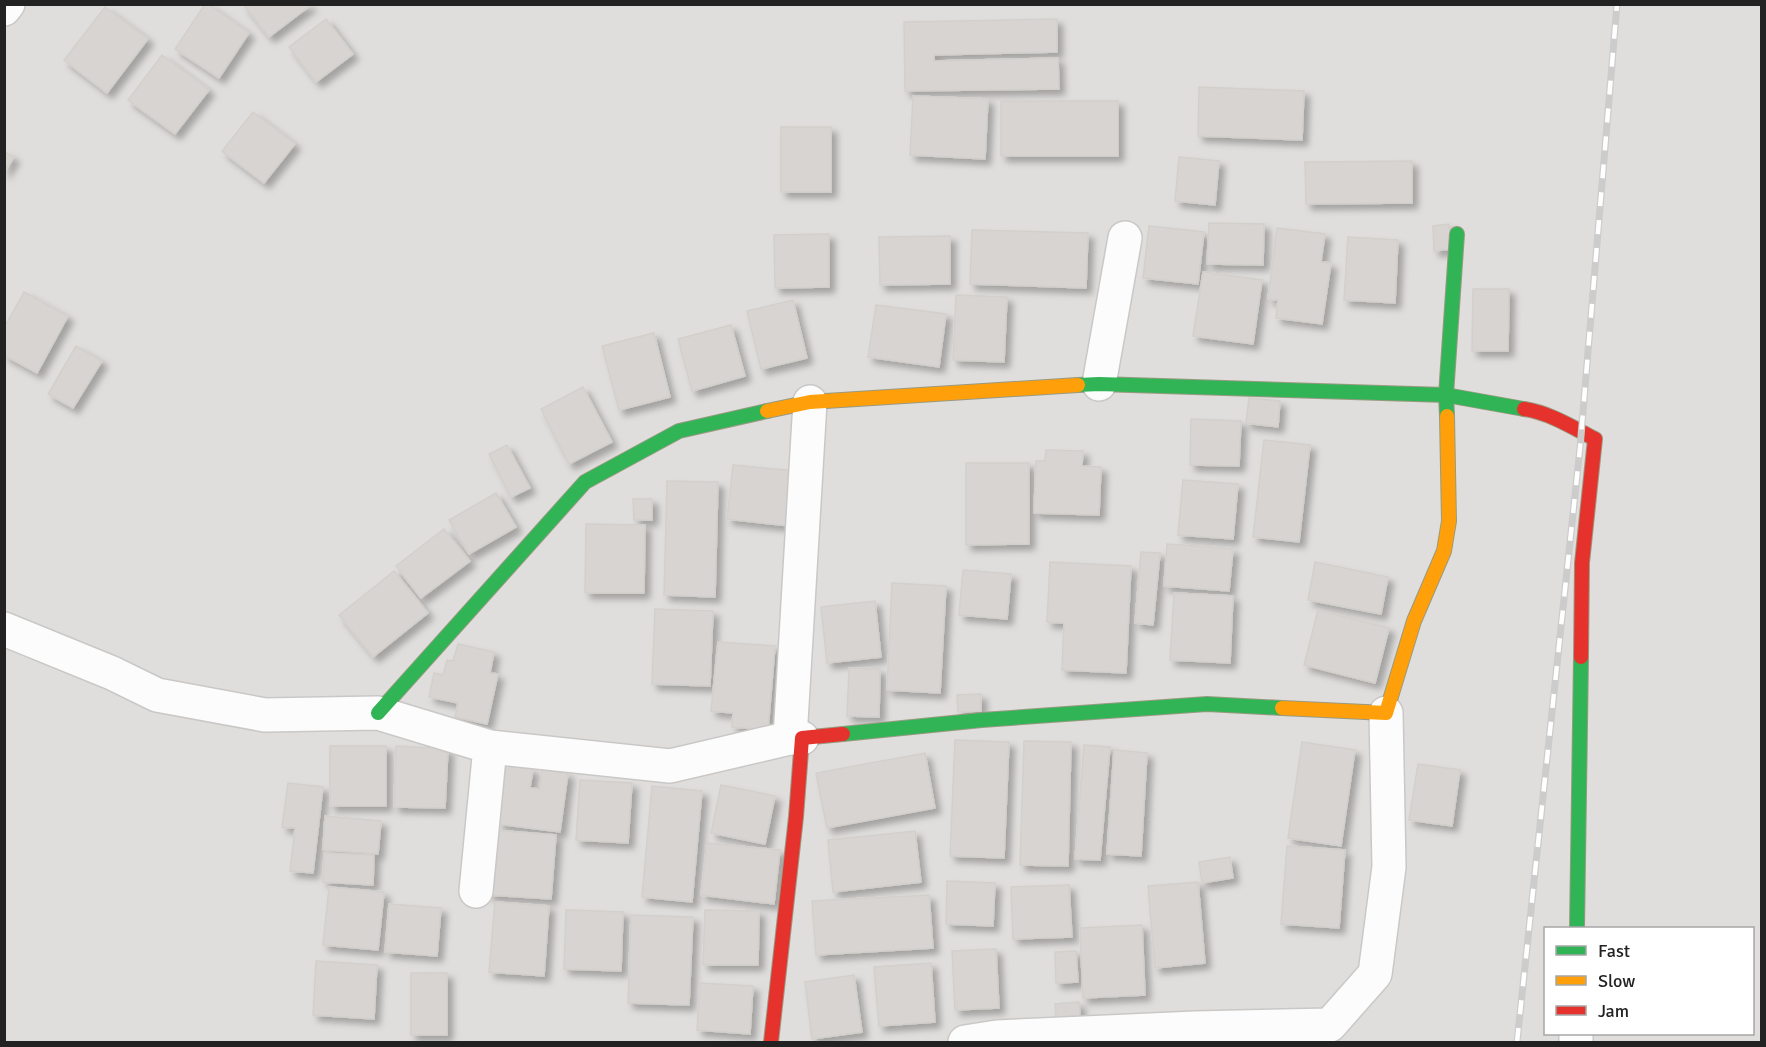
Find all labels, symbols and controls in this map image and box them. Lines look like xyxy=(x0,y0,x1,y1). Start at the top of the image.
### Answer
legend xyxy=(1544,927,1754,1035)
text: Fast xyxy=(1598,940,1630,962)
text: Slow xyxy=(1598,970,1635,992)
text: Jam xyxy=(1598,1000,1629,1022)

